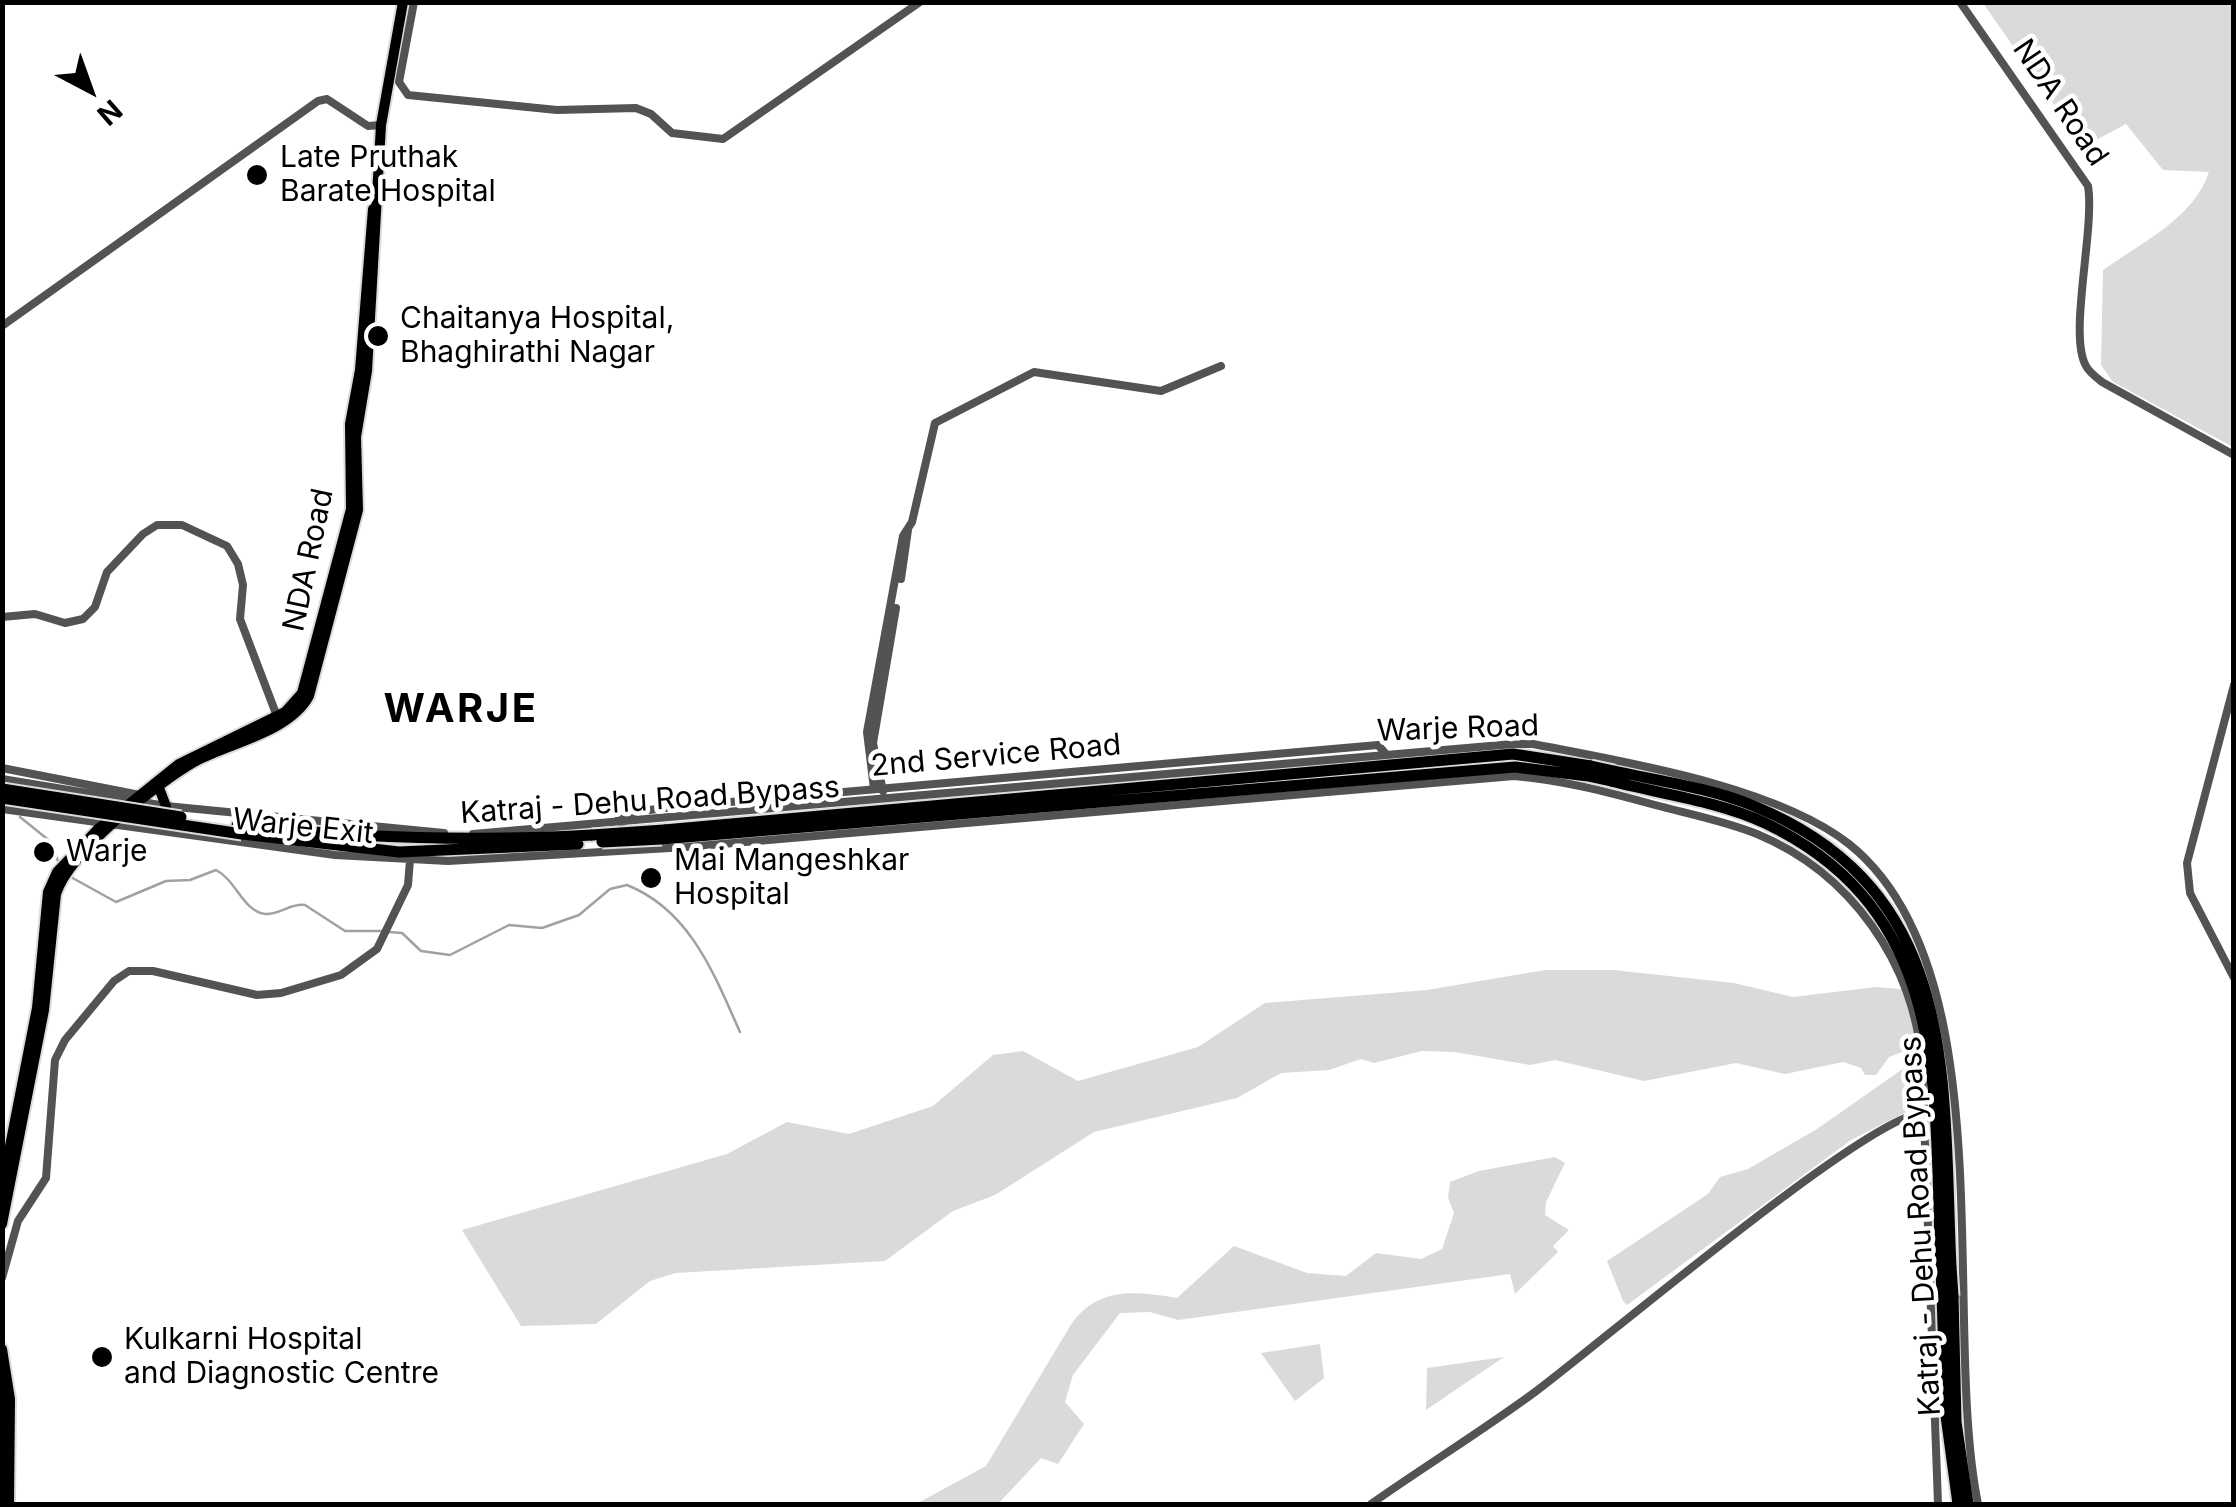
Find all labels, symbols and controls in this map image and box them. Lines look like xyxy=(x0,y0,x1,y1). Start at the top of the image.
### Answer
street label: NDA Road xyxy=(2005,33,2115,173)
north arrow xyxy=(40,40,140,140)
text: N xyxy=(90,93,129,132)
place label: Late Pruthak Barate Hospital xyxy=(280,140,496,210)
marker: Late Pruthak Barate Hospital xyxy=(244,162,270,188)
place label: Chaitanya Hospital, Bhaghirathi Nagar xyxy=(400,301,674,372)
marker: Chaitanya Hospital, Bhaghirathi Nagar xyxy=(365,323,391,349)
street label: NDA Road xyxy=(276,485,342,635)
district label: WARJE xyxy=(384,686,538,734)
street label: Warje Road xyxy=(1376,708,1540,750)
street label: 2nd Service Road xyxy=(869,727,1123,785)
street label: Katraj - Dehu Road Bypass xyxy=(459,770,841,832)
street label: Warje Exit xyxy=(231,802,375,852)
place label: Warje xyxy=(66,834,147,870)
marker: Warje xyxy=(31,839,57,865)
place label: Mai Mangeshkar Hospital xyxy=(674,843,909,914)
marker: Mai Mangeshkar Hospital xyxy=(638,865,664,891)
street label: Katraj - Dehu Road Bypass xyxy=(1893,1035,1949,1417)
place label: Kulkarni Hospital and Diagnostic Centre xyxy=(124,1322,439,1392)
marker: Kulkarni Hospital and Diagnostic Centre xyxy=(89,1344,115,1370)

